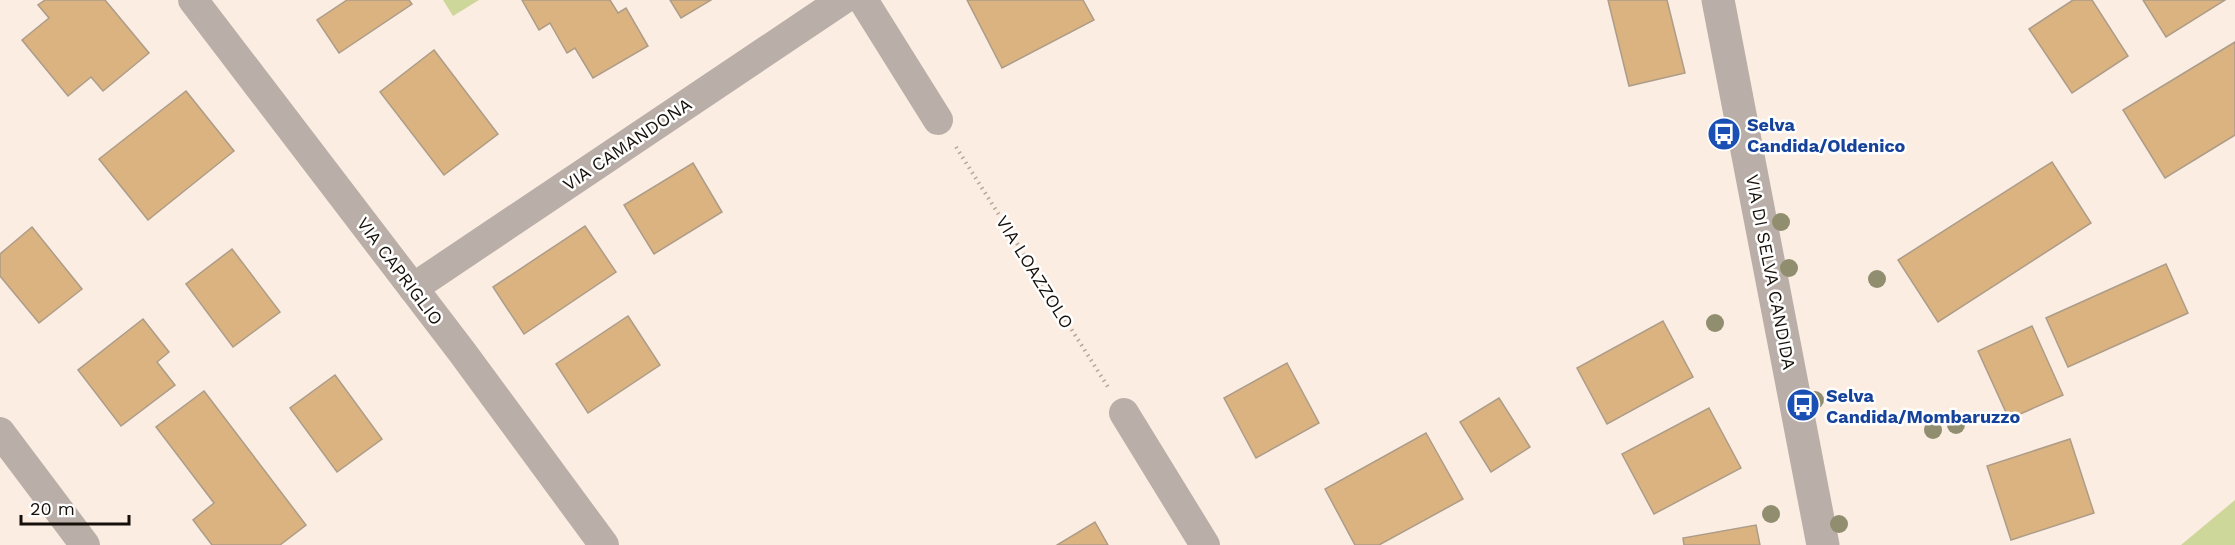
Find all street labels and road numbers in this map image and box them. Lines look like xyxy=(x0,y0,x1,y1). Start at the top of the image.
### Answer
street label: VIA CAMANDONA xyxy=(559,93,695,195)
street label: VIA DI SELVA CANDIDA xyxy=(1742,172,1800,372)
street label: VIA LOAZZOLO xyxy=(992,212,1078,332)
street label: VIA CAPRIGLIO xyxy=(353,213,447,329)

